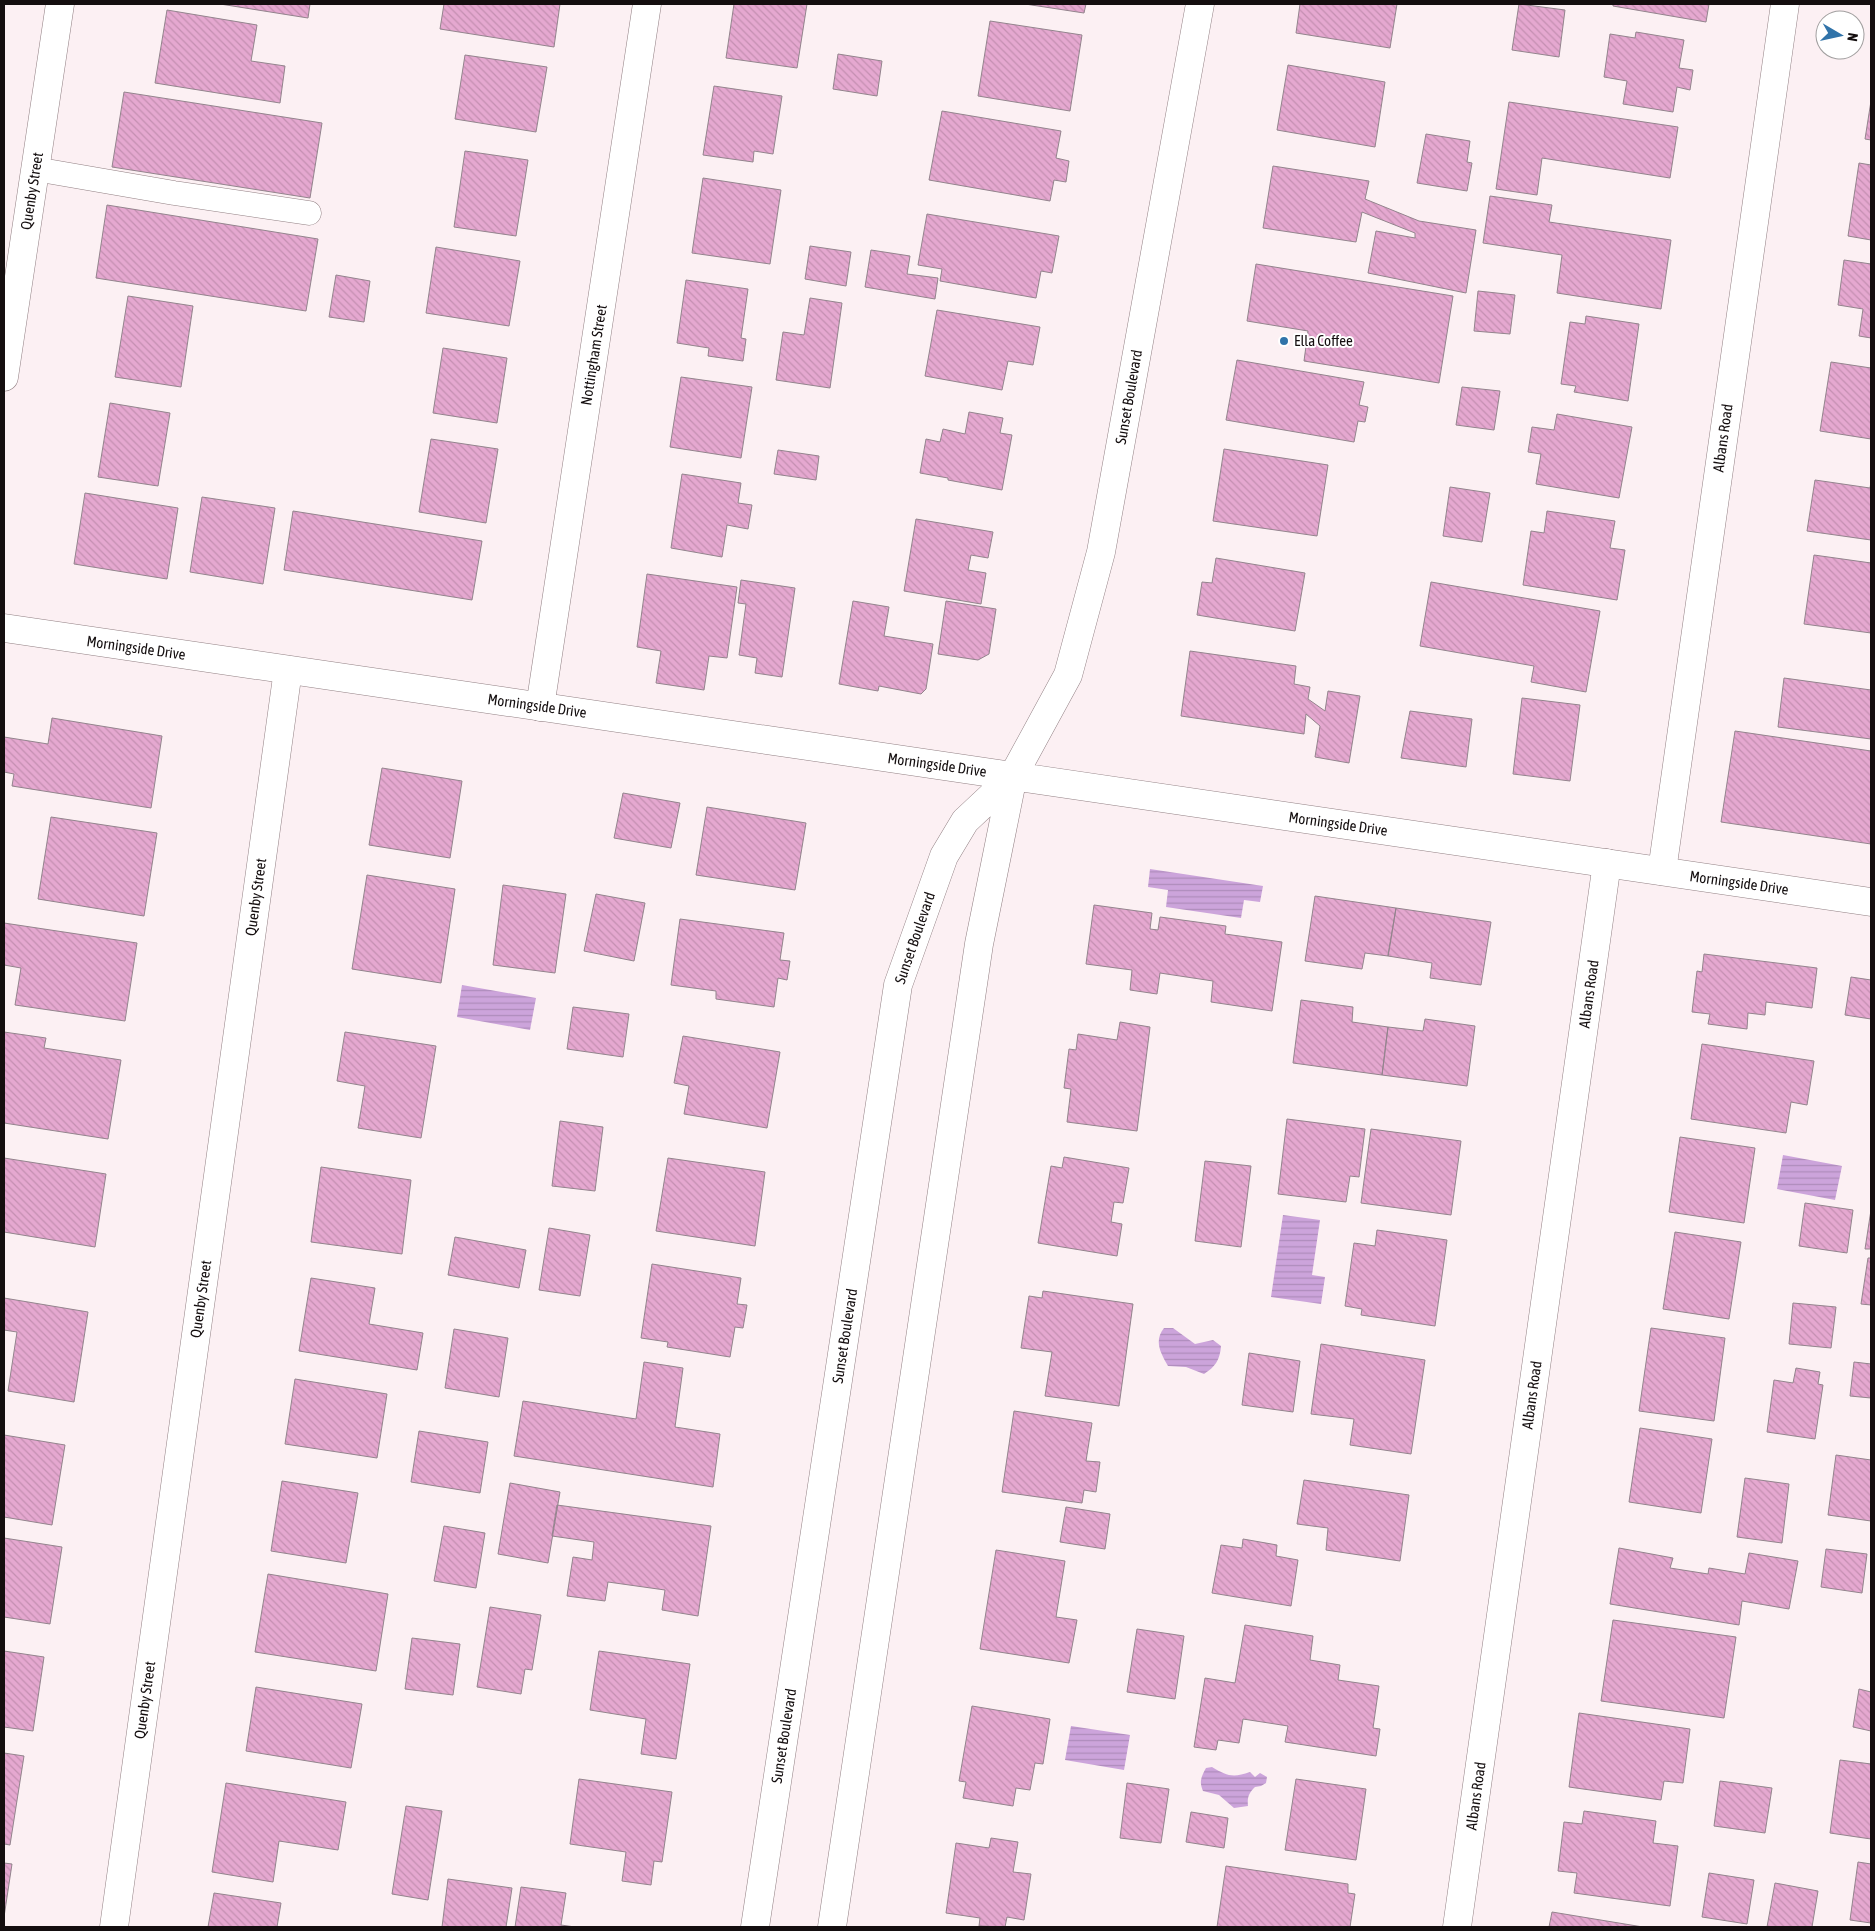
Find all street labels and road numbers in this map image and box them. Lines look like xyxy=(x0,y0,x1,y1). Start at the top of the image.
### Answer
street label: Quenby Street xyxy=(17,151,46,231)
street label: Nottingham Street xyxy=(577,303,610,406)
street label: Sunset Boulevard xyxy=(1112,348,1145,446)
street label: Albans Road xyxy=(1709,403,1736,473)
street label: Morningside Drive xyxy=(85,632,187,663)
street label: Morningside Drive xyxy=(486,690,588,721)
street label: Morningside Drive xyxy=(886,749,988,780)
street label: Morningside Drive xyxy=(1287,808,1389,839)
street label: Quenby Street xyxy=(242,857,269,937)
street label: Morningside Drive xyxy=(1688,867,1790,898)
street label: Sunset Boulevard xyxy=(891,890,938,986)
street label: Albans Road xyxy=(1575,959,1602,1029)
street label: Quenby Street xyxy=(187,1259,214,1339)
street label: Sunset Boulevard xyxy=(829,1287,860,1385)
street label: Albans Road xyxy=(1518,1360,1545,1430)
street label: Quenby Street xyxy=(131,1660,158,1740)
street label: Sunset Boulevard xyxy=(768,1687,799,1785)
street label: Albans Road xyxy=(1462,1761,1489,1831)

